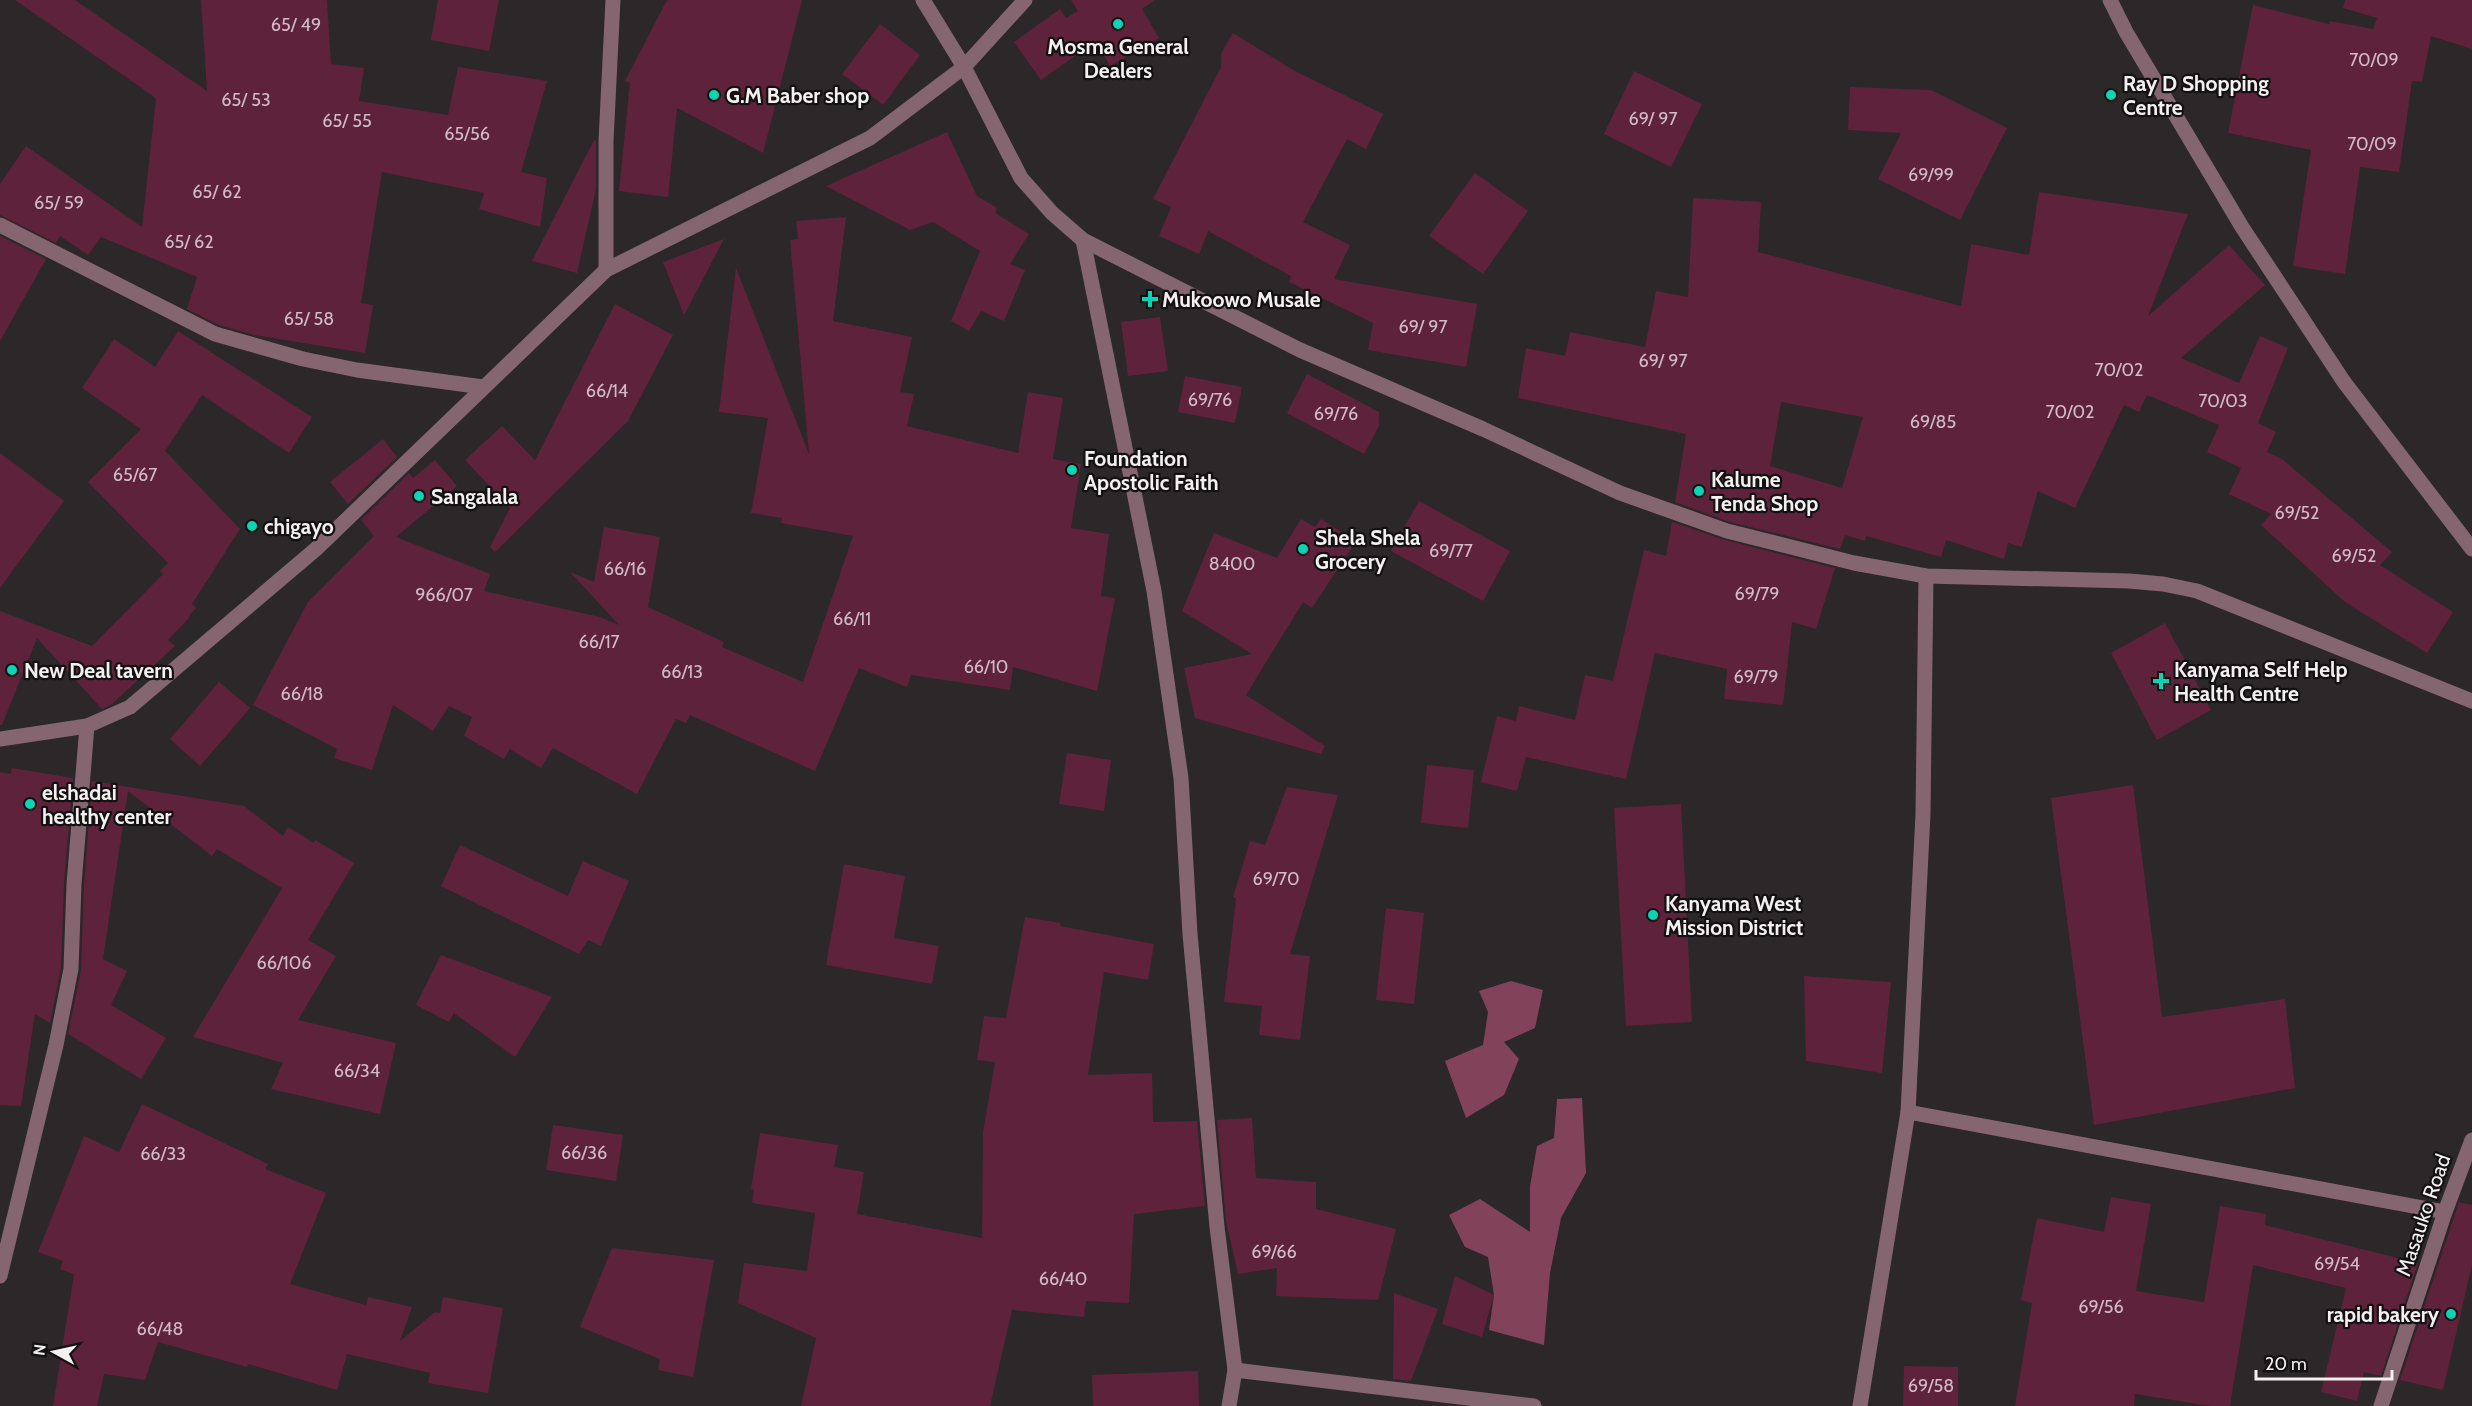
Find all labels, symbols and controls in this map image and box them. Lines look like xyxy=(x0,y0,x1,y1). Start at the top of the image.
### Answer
house number: 65/ 49 xyxy=(271,14,321,36)
marker: Mosma General Dealers xyxy=(1111,17,1125,31)
place label: Mosma General Dealers xyxy=(1047,34,1189,83)
house number: 70/09 xyxy=(2349,49,2399,71)
place label: Ray D Shopping Centre xyxy=(2123,71,2269,120)
place label: G.M Baber shop xyxy=(726,83,869,108)
marker: G.M Baber shop xyxy=(707,88,721,102)
marker: Ray D Shopping Centre xyxy=(2104,88,2118,102)
house number: 65/ 53 xyxy=(221,89,271,111)
house number: 69/ 97 xyxy=(1628,108,1678,130)
house number: 65/ 55 xyxy=(322,110,372,132)
house number: 65/56 xyxy=(444,123,490,145)
house number: 70/09 xyxy=(2347,133,2397,155)
house number: 69/99 xyxy=(1908,164,1954,186)
house number: 65/ 62 xyxy=(192,181,242,203)
house number: 65/ 59 xyxy=(34,192,84,214)
house number: 65/ 62 xyxy=(164,231,214,253)
place label: Mukoowo Musale xyxy=(1162,287,1321,312)
marker: Mukoowo Musale xyxy=(1143,292,1157,306)
house number: 65/ 58 xyxy=(284,308,334,330)
house number: 69/ 97 xyxy=(1398,316,1448,338)
house number: 69/ 97 xyxy=(1638,350,1688,372)
house number: 70/02 xyxy=(2095,359,2143,381)
house number: 66/14 xyxy=(586,380,628,402)
house number: 69/76 xyxy=(1188,389,1232,411)
house number: 70/03 xyxy=(2198,390,2248,412)
house number: 70/02 xyxy=(2046,401,2094,423)
house number: 69/76 xyxy=(1314,403,1358,425)
house number: 69/85 xyxy=(1910,411,1956,433)
place label: Foundation Apostolic Faith xyxy=(1084,446,1219,495)
marker: Foundation Apostolic Faith xyxy=(1065,463,1079,477)
house number: 65/67 xyxy=(113,464,157,486)
place label: Kalume Tenda Shop xyxy=(1711,467,1818,516)
place label: Sangalala xyxy=(431,484,519,509)
marker: Kalume Tenda Shop xyxy=(1692,484,1706,498)
marker: Sangalala xyxy=(412,489,426,503)
house number: 69/52 xyxy=(2275,502,2319,524)
place label: chigayo xyxy=(264,514,334,539)
marker: chigayo xyxy=(245,519,259,533)
place label: Shela Shela Grocery xyxy=(1315,525,1421,574)
house number: 69/77 xyxy=(1429,540,1473,562)
marker: Shela Shela Grocery xyxy=(1296,542,1310,556)
house number: 69/52 xyxy=(2332,545,2376,567)
house number: 8400 xyxy=(1209,553,1255,575)
house number: 66/16 xyxy=(604,558,646,580)
house number: 69/79 xyxy=(1735,583,1779,605)
house number: 966/07 xyxy=(415,584,473,606)
house number: 66/11 xyxy=(833,608,871,630)
house number: 66/17 xyxy=(578,631,620,653)
house number: 66/10 xyxy=(964,656,1008,678)
place label: Kanyama Self Help Health Centre xyxy=(2174,657,2348,706)
place label: New Deal tavern xyxy=(24,658,173,683)
house number: 66/13 xyxy=(661,661,703,683)
marker: New Deal tavern xyxy=(5,663,19,677)
house number: 69/79 xyxy=(1734,666,1778,688)
marker: Kanyama Self Help Health Centre xyxy=(2152,672,2170,690)
house number: 66/18 xyxy=(280,683,324,705)
place label: elshadai healthy center xyxy=(42,780,172,829)
marker: elshadai healthy center xyxy=(23,797,37,811)
house number: 69/70 xyxy=(1252,868,1300,890)
place label: Kanyama West Mission District xyxy=(1665,891,1803,940)
marker: Kanyama West Mission District xyxy=(1646,908,1660,922)
house number: 66/106 xyxy=(257,952,311,974)
house number: 66/34 xyxy=(334,1060,380,1082)
house number: 66/36 xyxy=(561,1142,607,1164)
house number: 66/33 xyxy=(140,1143,186,1165)
street label: Masauko Road xyxy=(2390,1151,2456,1279)
house number: 69/66 xyxy=(1251,1241,1297,1263)
house number: 69/54 xyxy=(2314,1253,2360,1275)
house number: 66/40 xyxy=(1039,1268,1087,1290)
house number: 69/56 xyxy=(2078,1296,2124,1318)
place label: rapid bakery xyxy=(2327,1302,2440,1327)
marker: rapid bakery xyxy=(2444,1307,2458,1321)
house number: 66/48 xyxy=(137,1318,183,1340)
north arrow xyxy=(24,1322,84,1382)
text: N xyxy=(29,1343,50,1357)
scale bar xyxy=(2256,1343,2392,1381)
text: 20 m xyxy=(2265,1353,2307,1375)
house number: 69/58 xyxy=(1908,1375,1954,1397)

